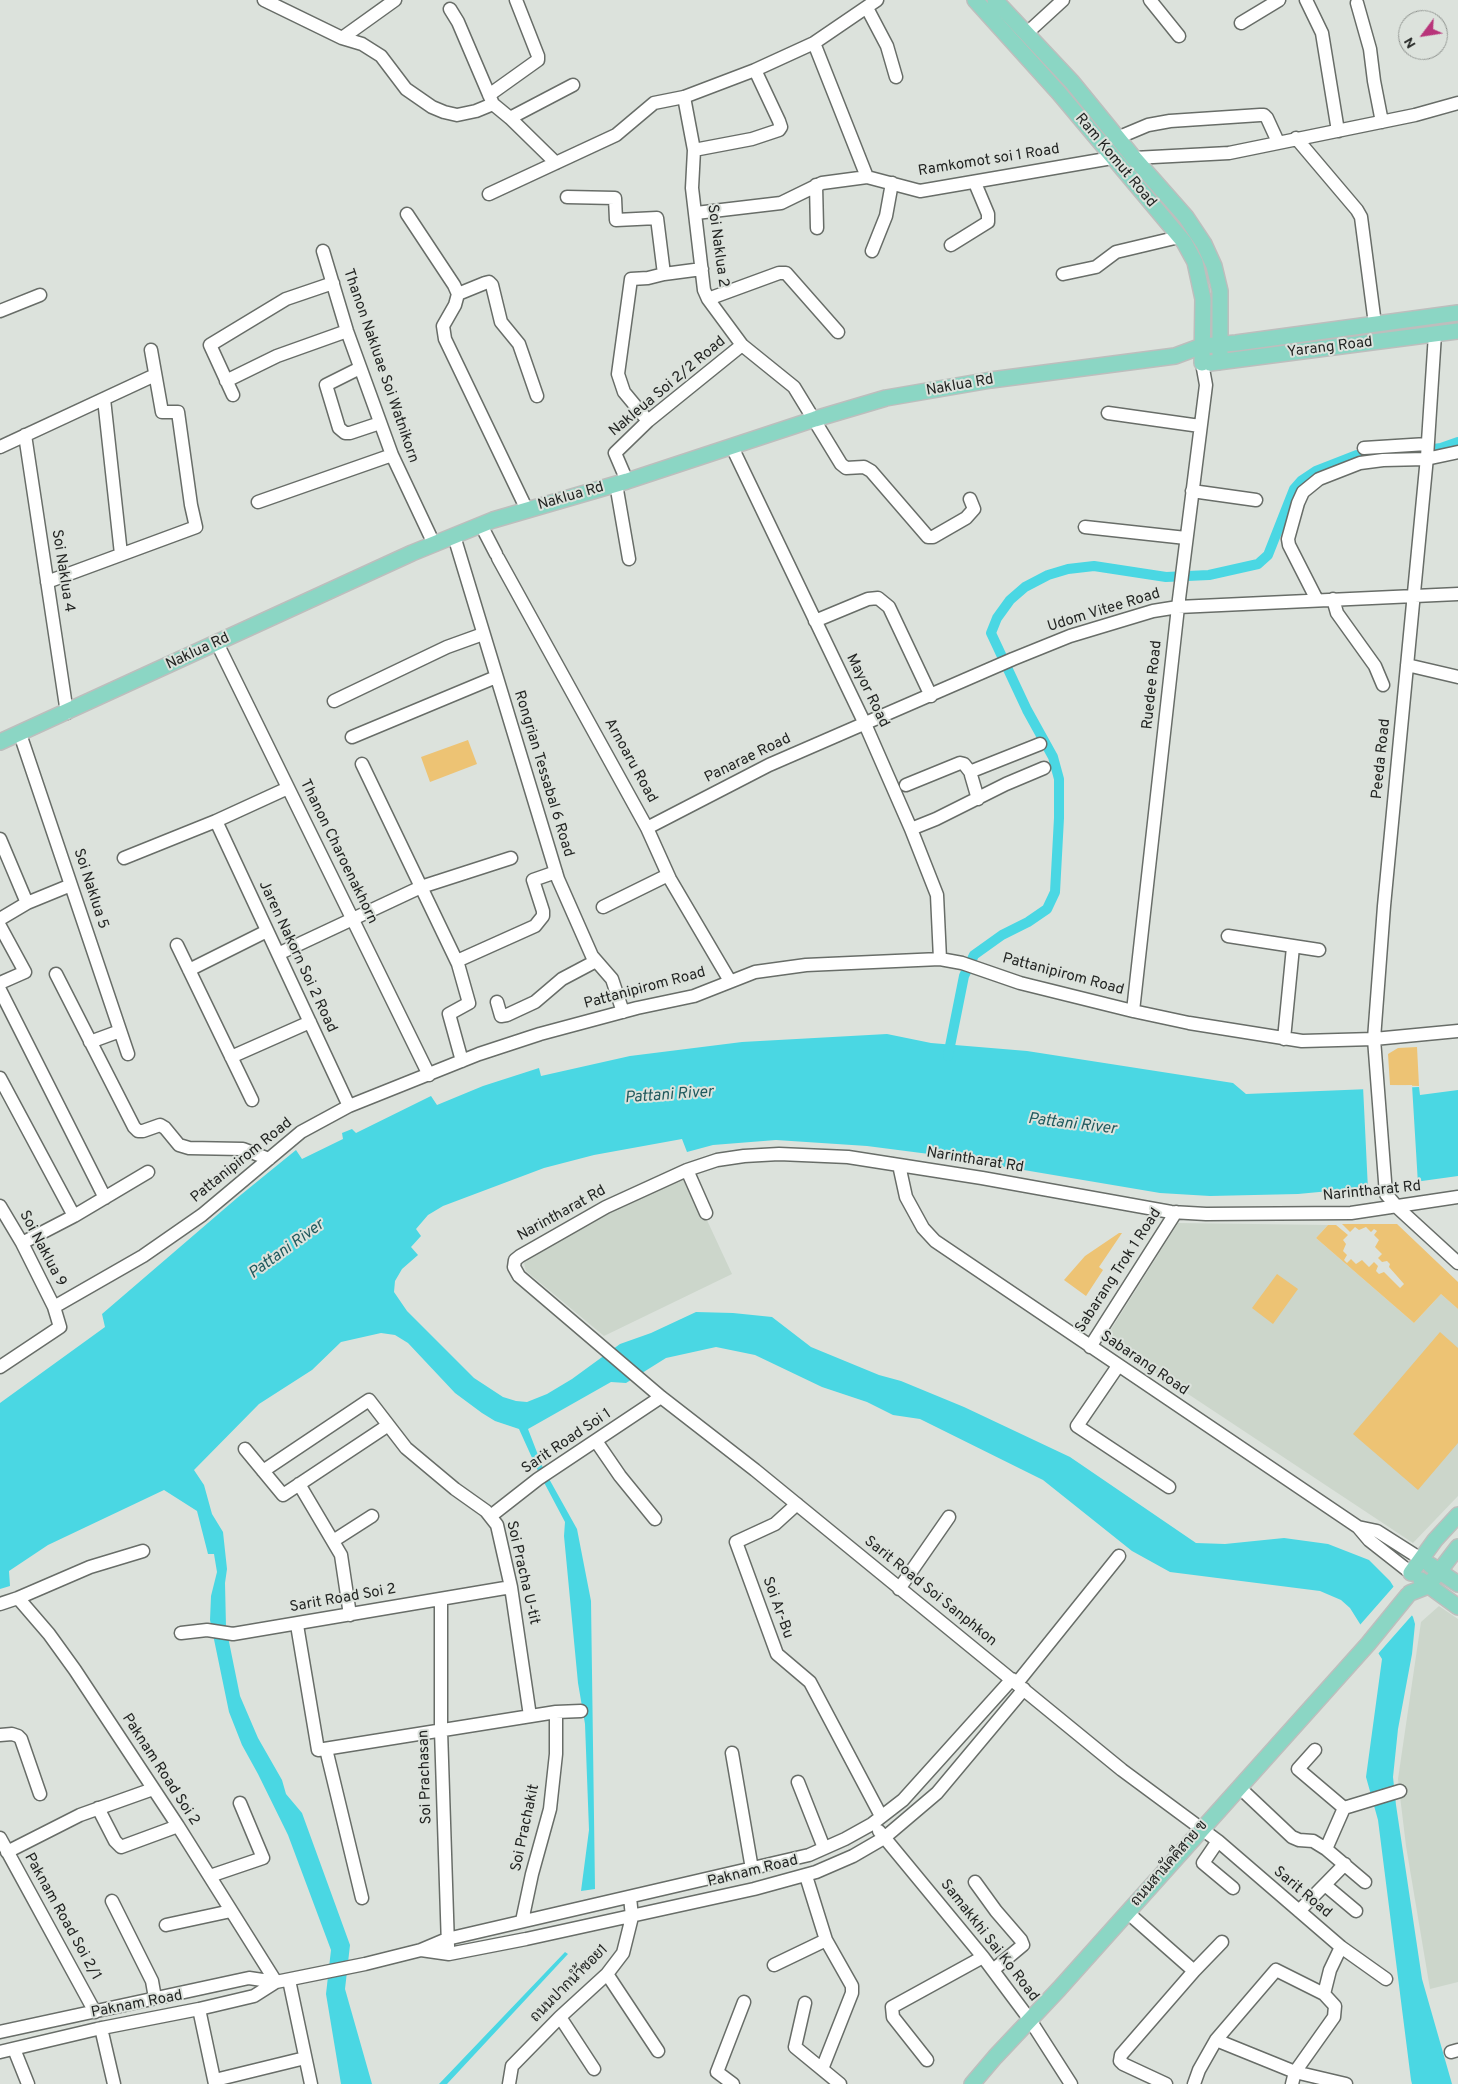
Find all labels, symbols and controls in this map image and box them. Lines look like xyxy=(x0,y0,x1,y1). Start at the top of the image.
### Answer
north arrow xyxy=(1398,10,1448,60)
text: N xyxy=(1401,34,1420,51)
street label: Ram Komut Road xyxy=(1070,110,1160,212)
street label: Ramkomot soi 1 Road xyxy=(917,141,1061,181)
street label: Soi Naklua 2 xyxy=(702,203,732,289)
street label: Thanon Nakluae Soi Watnikorn xyxy=(338,267,422,465)
street label: Nakleua Soi 2/2 Road xyxy=(606,333,730,441)
street label: Yarang Road xyxy=(1286,334,1374,362)
street label: Naklua Rd xyxy=(925,371,995,401)
street label: Naklua Rd xyxy=(536,479,606,515)
street label: Soi Naklua 4 xyxy=(47,528,77,614)
street label: Udom Vitee Road xyxy=(1045,585,1163,637)
street label: Naklua Rd xyxy=(163,629,233,675)
street label: Ruedee Road xyxy=(1139,640,1167,730)
street label: Mayor Road xyxy=(841,651,893,731)
street label: Rongrian Tessabal 6 Road xyxy=(509,689,577,859)
street label: Arnoaru Road xyxy=(599,716,661,806)
street label: Peeda Road xyxy=(1369,718,1395,800)
street label: Panarae Road xyxy=(702,730,794,788)
street label: Thanon Charoenakhorn xyxy=(295,777,381,927)
street label: Soi Naklua 5 xyxy=(69,846,111,932)
street label: Jaren Nakorn Soi 2 Road xyxy=(254,878,340,1036)
street label: Pattanipirom Road xyxy=(1000,950,1126,1000)
street label: Pattanipirom Road xyxy=(582,964,708,1014)
water label: Pattani River xyxy=(624,1083,714,1109)
water label: Pattani River xyxy=(1027,1110,1117,1140)
street label: Pattanipirom Road xyxy=(188,1115,296,1207)
street label: Narintharat Rd xyxy=(925,1144,1025,1178)
street label: Narintharat Rd xyxy=(1322,1178,1422,1206)
street label: Narintharat Rd xyxy=(515,1182,609,1246)
street label: Sabarang Trok 1 Road xyxy=(1072,1206,1166,1336)
street label: Soi Naklua 9 xyxy=(15,1208,69,1290)
water label: Pattani River xyxy=(245,1216,329,1284)
street label: Sabarang Road xyxy=(1096,1328,1192,1400)
street label: Sarit Road Soi 1 xyxy=(519,1405,615,1479)
street label: Soi Pracha U-tit xyxy=(501,1519,543,1627)
street label: Sarit Road Soi Sanphkon xyxy=(860,1533,1000,1651)
street label: Soi Ar-Bu xyxy=(758,1575,796,1641)
street label: Sarit Road Soi 2 xyxy=(288,1581,398,1617)
street label: Paknam Road Soi 2 xyxy=(117,1711,203,1829)
street label: Soi Prachasan xyxy=(415,1729,437,1825)
street label: Soi Prachakit xyxy=(508,1783,544,1873)
street label: ถนนสามัคคีสาย ข xyxy=(1128,1817,1212,1911)
street label: Paknam Road Soi 2/1 xyxy=(20,1850,104,1984)
street label: Paknam Road xyxy=(706,1852,800,1892)
street label: Sarit Road xyxy=(1269,1863,1335,1923)
street label: Samakkhi Sai Ko Road xyxy=(936,1876,1042,2006)
street label: ถนนปากนำ้ซอย1 xyxy=(527,1941,613,2027)
street label: Paknam Road xyxy=(90,1987,184,2023)

